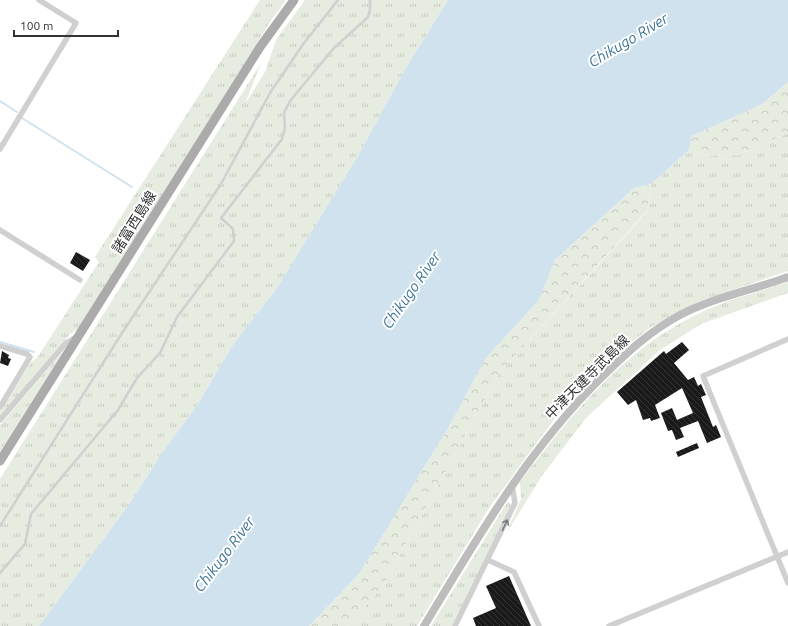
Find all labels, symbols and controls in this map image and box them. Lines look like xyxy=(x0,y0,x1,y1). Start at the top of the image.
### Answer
water label: Chikugo River xyxy=(585,9,672,70)
scale bar xyxy=(14,12,118,38)
text: 100 m xyxy=(20,19,53,32)
street label: 諸富西島線 xyxy=(109,188,159,256)
water label: Chikugo River xyxy=(378,247,445,332)
street label: 中津天建寺武島線 xyxy=(542,332,632,422)
water label: Chikugo River xyxy=(190,512,259,595)
one-way arrow xyxy=(502,519,509,531)

